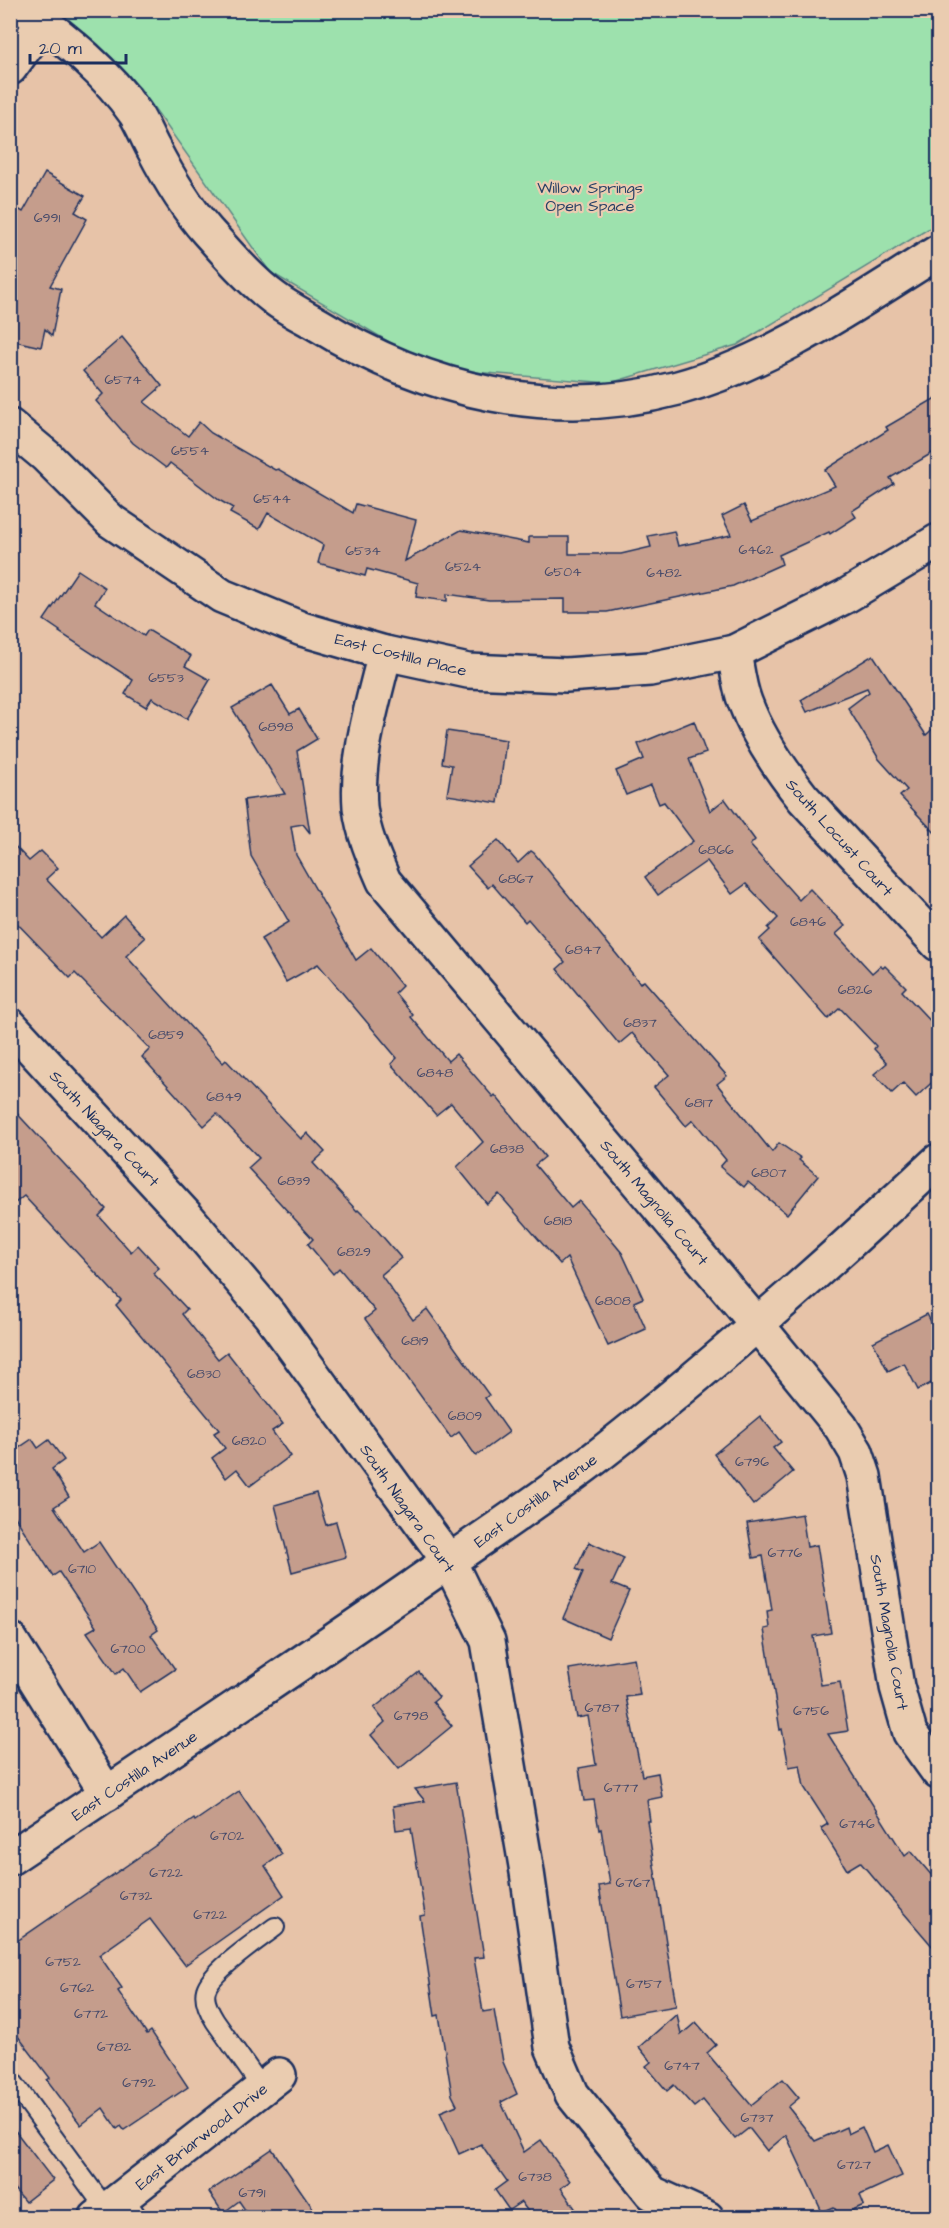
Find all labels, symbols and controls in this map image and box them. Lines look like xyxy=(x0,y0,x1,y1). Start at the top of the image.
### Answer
scale bar xyxy=(30,27,126,65)
text: 20 m xyxy=(39,36,82,61)
park label: Willow Springs Open Space xyxy=(537,177,643,217)
house number: 6991 xyxy=(34,208,60,228)
house number: 6574 xyxy=(105,370,142,390)
house number: 6554 xyxy=(171,441,210,461)
house number: 6544 xyxy=(253,489,291,509)
house number: 6462 xyxy=(738,540,774,560)
house number: 6534 xyxy=(345,541,381,561)
house number: 6524 xyxy=(445,557,482,577)
house number: 6504 xyxy=(544,562,582,582)
house number: 6482 xyxy=(646,563,682,583)
street label: East Costilla Place xyxy=(333,628,469,682)
house number: 6553 xyxy=(148,668,184,688)
house number: 6898 xyxy=(259,717,293,737)
street label: South Locust Court xyxy=(781,774,898,902)
house number: 6866 xyxy=(698,840,734,860)
house number: 6867 xyxy=(498,869,534,889)
house number: 6846 xyxy=(790,912,826,932)
house number: 6847 xyxy=(565,940,601,960)
house number: 6826 xyxy=(838,980,873,1000)
house number: 6837 xyxy=(623,1013,657,1033)
house number: 6859 xyxy=(148,1025,184,1045)
house number: 6848 xyxy=(417,1063,453,1083)
street label: South Niagara Court xyxy=(44,1065,165,1193)
house number: 6849 xyxy=(206,1087,242,1107)
house number: 6817 xyxy=(685,1093,714,1113)
street label: South Magnolia Court xyxy=(594,1135,714,1271)
house number: 6838 xyxy=(490,1139,524,1159)
house number: 6807 xyxy=(751,1163,787,1183)
house number: 6839 xyxy=(278,1171,311,1191)
house number: 6818 xyxy=(544,1211,572,1231)
house number: 6829 xyxy=(337,1242,371,1262)
house number: 6808 xyxy=(595,1291,631,1311)
house number: 6819 xyxy=(401,1331,429,1351)
house number: 6830 xyxy=(187,1364,221,1384)
house number: 6809 xyxy=(448,1406,482,1426)
house number: 6820 xyxy=(232,1431,267,1451)
street label: South Niagara Court xyxy=(354,1440,460,1578)
street label: East Costilla Avenue xyxy=(470,1448,602,1553)
house number: 6796 xyxy=(735,1452,769,1472)
house number: 6776 xyxy=(768,1543,803,1563)
street label: South Magnolia Court xyxy=(863,1552,914,1713)
house number: 6710 xyxy=(68,1559,96,1579)
house number: 6700 xyxy=(110,1639,146,1659)
house number: 6787 xyxy=(584,1698,620,1718)
house number: 6756 xyxy=(793,1701,829,1721)
house number: 6798 xyxy=(394,1706,428,1726)
street label: East Costilla Avenue xyxy=(67,1725,202,1826)
house number: 6777 xyxy=(604,1778,639,1798)
house number: 6746 xyxy=(839,1814,875,1834)
house number: 6702 xyxy=(210,1826,244,1846)
house number: 6722 xyxy=(149,1863,183,1883)
house number: 6767 xyxy=(616,1873,651,1893)
house number: 6732 xyxy=(120,1886,152,1906)
house number: 6722 xyxy=(193,1905,227,1925)
house number: 6752 xyxy=(45,1952,81,1972)
house number: 6757 xyxy=(626,1974,662,1994)
house number: 6762 xyxy=(60,1978,94,1998)
house number: 6772 xyxy=(74,2004,108,2024)
house number: 6782 xyxy=(97,2037,131,2057)
house number: 6747 xyxy=(664,2056,700,2076)
house number: 6792 xyxy=(122,2073,156,2093)
street label: East Briarwood Drive xyxy=(131,2078,273,2195)
house number: 6737 xyxy=(740,2108,774,2128)
house number: 6727 xyxy=(837,2155,871,2175)
house number: 6738 xyxy=(518,2167,552,2187)
house number: 6791 xyxy=(238,2183,266,2203)

